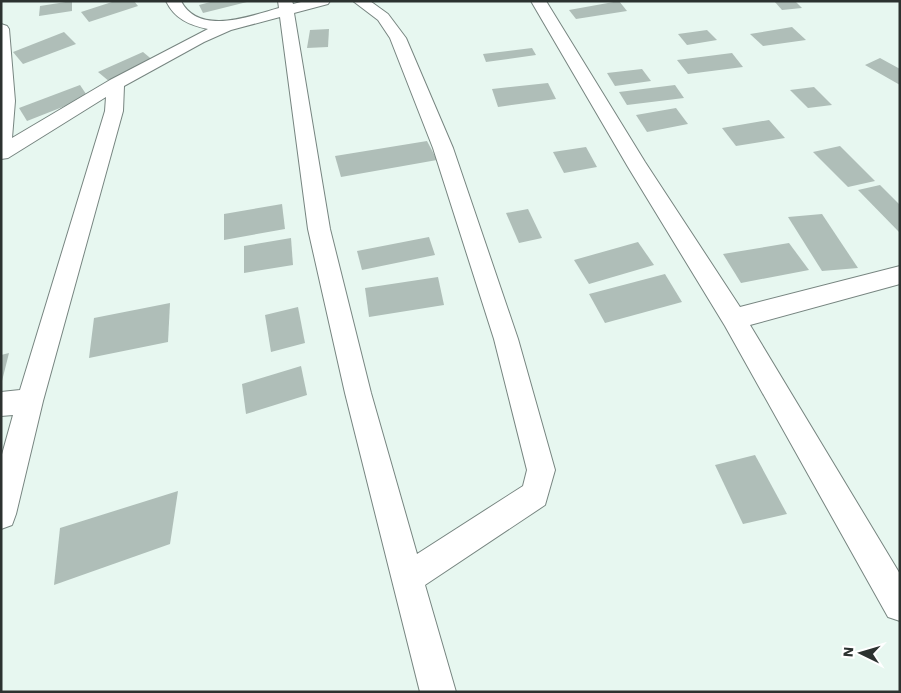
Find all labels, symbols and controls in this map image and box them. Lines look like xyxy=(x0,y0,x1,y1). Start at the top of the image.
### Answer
north arrow xyxy=(836,628,886,678)
text: N xyxy=(840,646,856,658)

